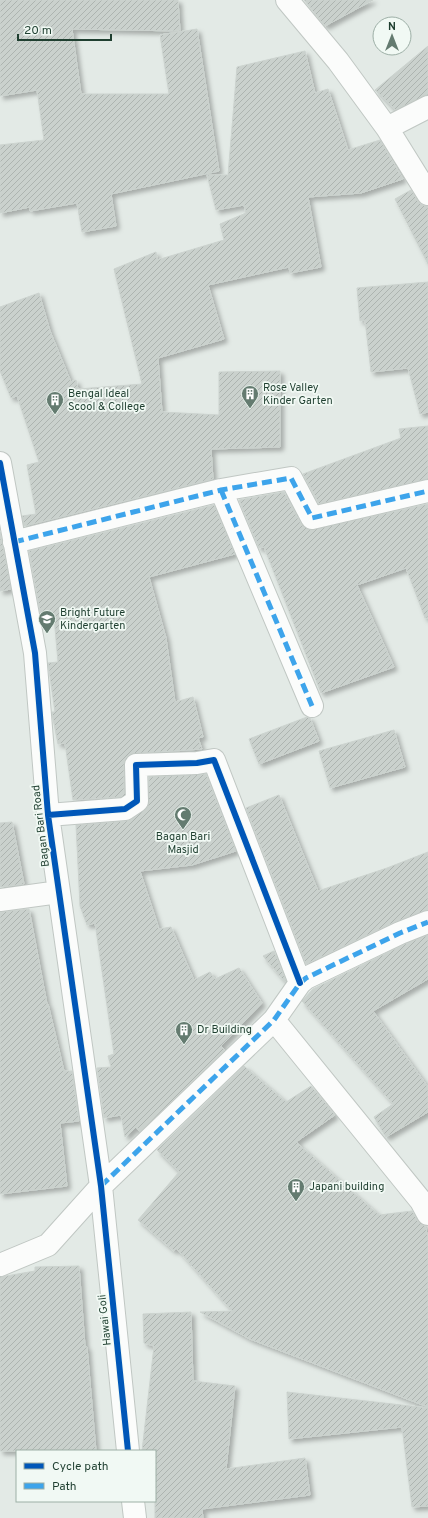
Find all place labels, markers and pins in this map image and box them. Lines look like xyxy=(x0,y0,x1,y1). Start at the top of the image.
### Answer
place label: Rose Valley Kinder Garten xyxy=(263,381,333,408)
building icon: Rose Valley Kinder Garten xyxy=(240,384,260,409)
place label: Bengal Ideal Scool & College xyxy=(68,387,145,414)
building icon: Bengal Ideal Scool & College xyxy=(45,390,65,415)
place label: Bright Future Kindergarten xyxy=(60,606,126,633)
school or university icon: Bright Future Kindergarten xyxy=(37,609,57,634)
mosque icon: Bagan Bari Masjid xyxy=(173,805,193,830)
place label: Bagan Bari Masjid xyxy=(156,830,210,857)
building icon: Dr Building xyxy=(174,1020,194,1045)
place label: Dr Building xyxy=(197,1023,252,1037)
building icon: Japani building xyxy=(286,1177,306,1202)
place label: Japani building xyxy=(309,1180,384,1194)

